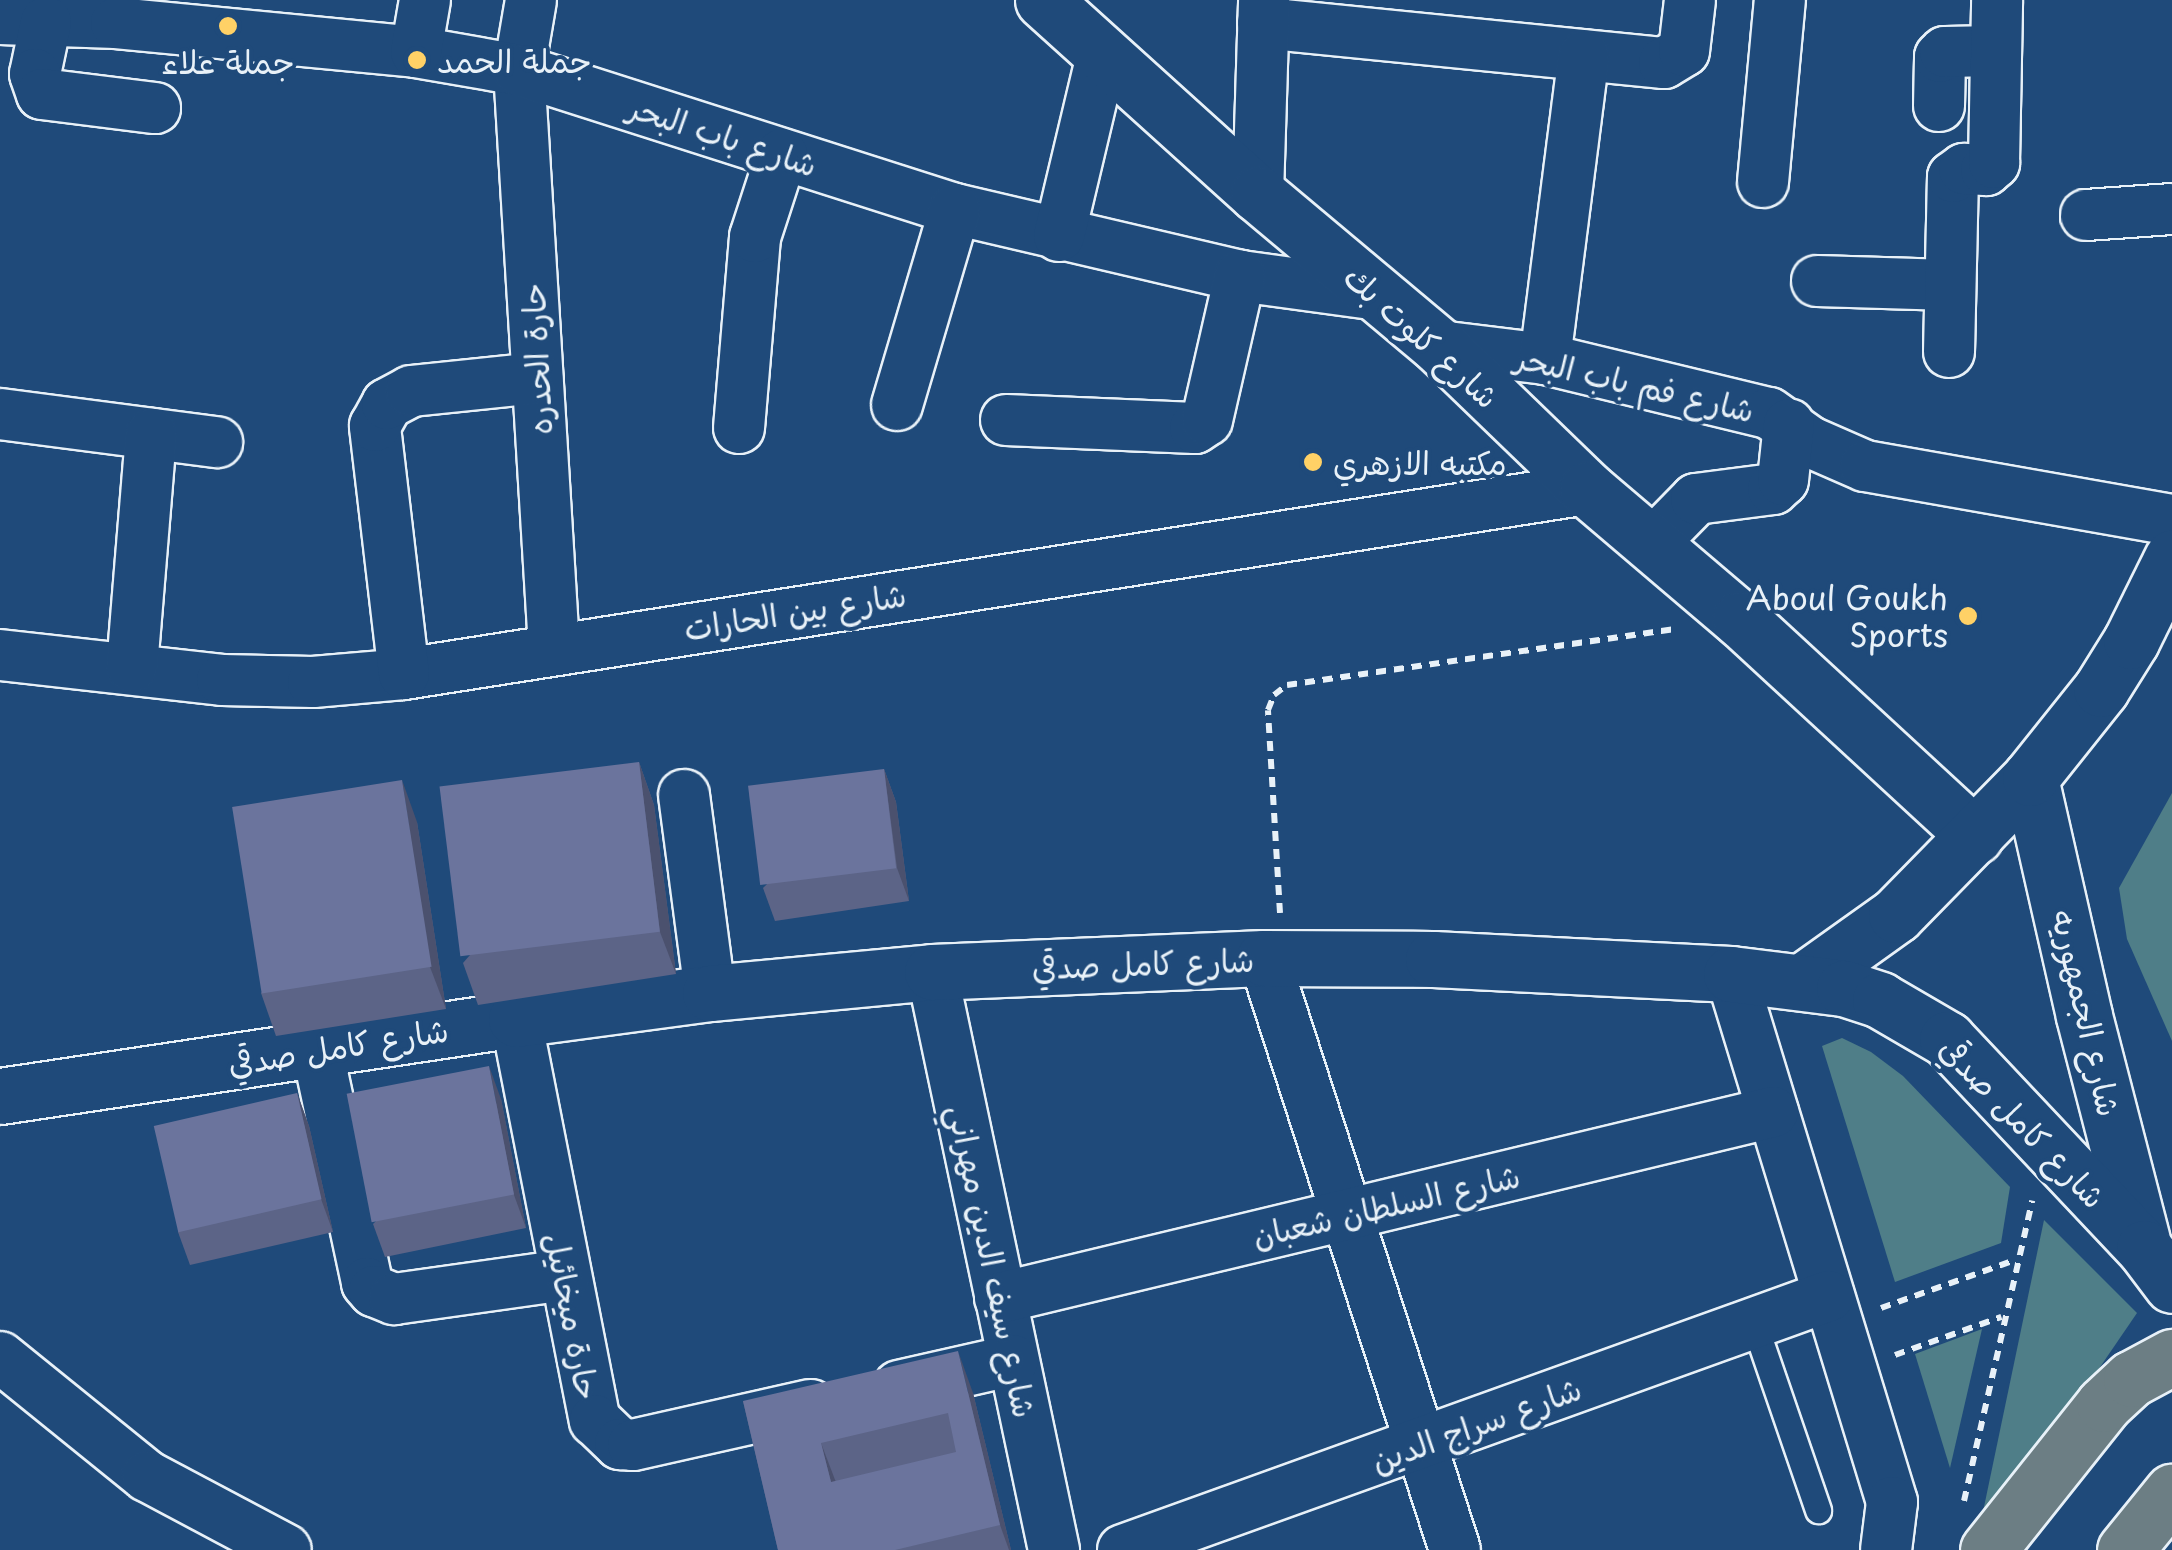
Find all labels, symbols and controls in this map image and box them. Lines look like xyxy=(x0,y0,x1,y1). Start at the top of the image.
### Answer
marker: جملة علاء xyxy=(217,15,239,37)
place label: جملة الحمد xyxy=(437,41,592,79)
place label: جملة علاء xyxy=(161,42,295,80)
marker: جملة الحمد xyxy=(406,49,428,71)
street label: شارع باب البحر xyxy=(624,86,822,184)
street label: شارع كلوت بك xyxy=(1337,257,1507,415)
street label: حارة الحدره xyxy=(513,282,559,436)
street label: شارع فم باب البحر xyxy=(1512,337,1758,429)
place label: مكتبه الازهري xyxy=(1333,443,1507,481)
marker: مكتبه الازهري xyxy=(1302,451,1324,473)
street label: شارع بين الحارات xyxy=(681,574,909,648)
place label: Aboul Goukh Sports xyxy=(1746,579,1948,654)
marker: Aboul Goukh Sports xyxy=(1957,605,1979,627)
street label: شارع الجمهوريه xyxy=(2045,906,2129,1120)
street label: شارع كامل صدقي xyxy=(1031,940,1255,986)
street label: شارع كامل صدقي xyxy=(225,1010,451,1082)
street label: شارع كامل صدقي xyxy=(1932,1029,2114,1215)
street label: شارع سيف الدين مهراني xyxy=(941,1101,1045,1421)
street label: شارع السلطان شعبان xyxy=(1249,1156,1523,1254)
street label: حارة ميخائيل xyxy=(538,1229,608,1403)
street label: شارع سراج الدين xyxy=(1366,1368,1586,1480)

